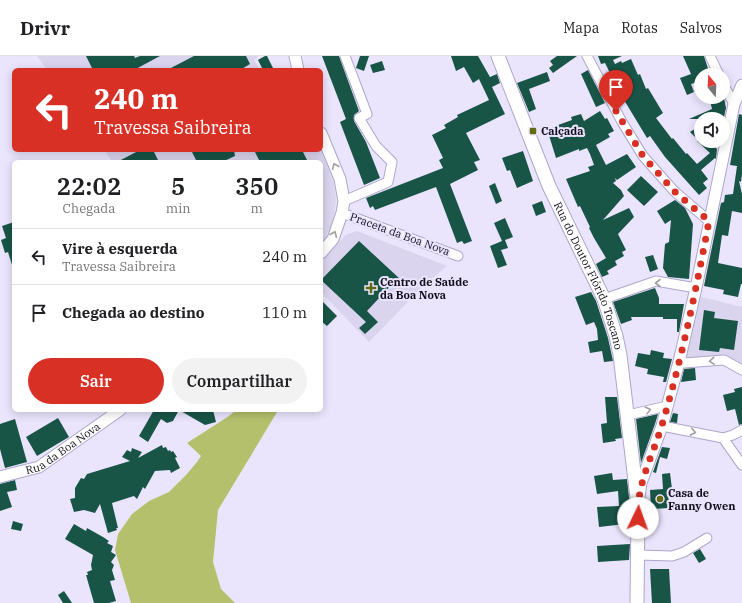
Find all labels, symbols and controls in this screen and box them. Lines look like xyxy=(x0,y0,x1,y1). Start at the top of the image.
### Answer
text: Drivr xyxy=(20,16,70,40)
text: Mapa xyxy=(563,19,599,37)
text: Rotas xyxy=(621,19,658,37)
text: Salvos xyxy=(680,19,722,37)
north arrow xyxy=(694,68,730,104)
map controls xyxy=(694,68,730,148)
pin xyxy=(599,70,633,111)
icon: arrive xyxy=(605,76,627,98)
text: 240 m xyxy=(94,80,178,117)
icon: left xyxy=(28,84,80,136)
button: sound xyxy=(694,112,730,148)
text: Travessa Saibreira xyxy=(94,116,252,139)
place label: Calçada xyxy=(541,124,583,138)
marker: Calçada xyxy=(528,126,538,136)
one-way arrow xyxy=(332,163,340,171)
text: 22:02 xyxy=(57,170,121,202)
text: 5 xyxy=(171,170,185,202)
text: 350 xyxy=(235,170,278,202)
street label: Rua do Doutor Flórido Toscano xyxy=(551,199,626,351)
text: Chegada xyxy=(63,200,115,217)
text: min xyxy=(166,200,191,217)
text: m xyxy=(251,200,263,217)
street label: Praceta da Boa Nova xyxy=(348,209,452,259)
one-way arrow xyxy=(329,231,337,239)
text: Vire à esquerda xyxy=(62,239,178,258)
icon: left xyxy=(28,246,50,268)
text: 240 m xyxy=(262,247,307,266)
text: Travessa Saibreira xyxy=(62,258,176,275)
place label: Centro de Saúde da Boa Nova xyxy=(380,275,468,302)
one-way arrow xyxy=(655,279,661,287)
marker: Centro de Saúde da Boa Nova xyxy=(365,282,377,294)
icon: arrive xyxy=(28,302,50,324)
text: Chegada ao destino xyxy=(62,303,205,322)
text: 110 m xyxy=(262,303,307,322)
one-way arrow xyxy=(709,356,715,365)
button: Sair xyxy=(28,358,164,404)
button: Compartilhar xyxy=(172,358,307,404)
one-way arrow xyxy=(644,407,651,415)
street label: Rua da Boa Nova xyxy=(24,419,103,477)
one-way arrow xyxy=(689,428,696,436)
place label: Casa de Fanny Owen xyxy=(668,486,735,513)
marker: Casa de Fanny Owen xyxy=(655,494,665,504)
position arrow xyxy=(617,497,659,539)

